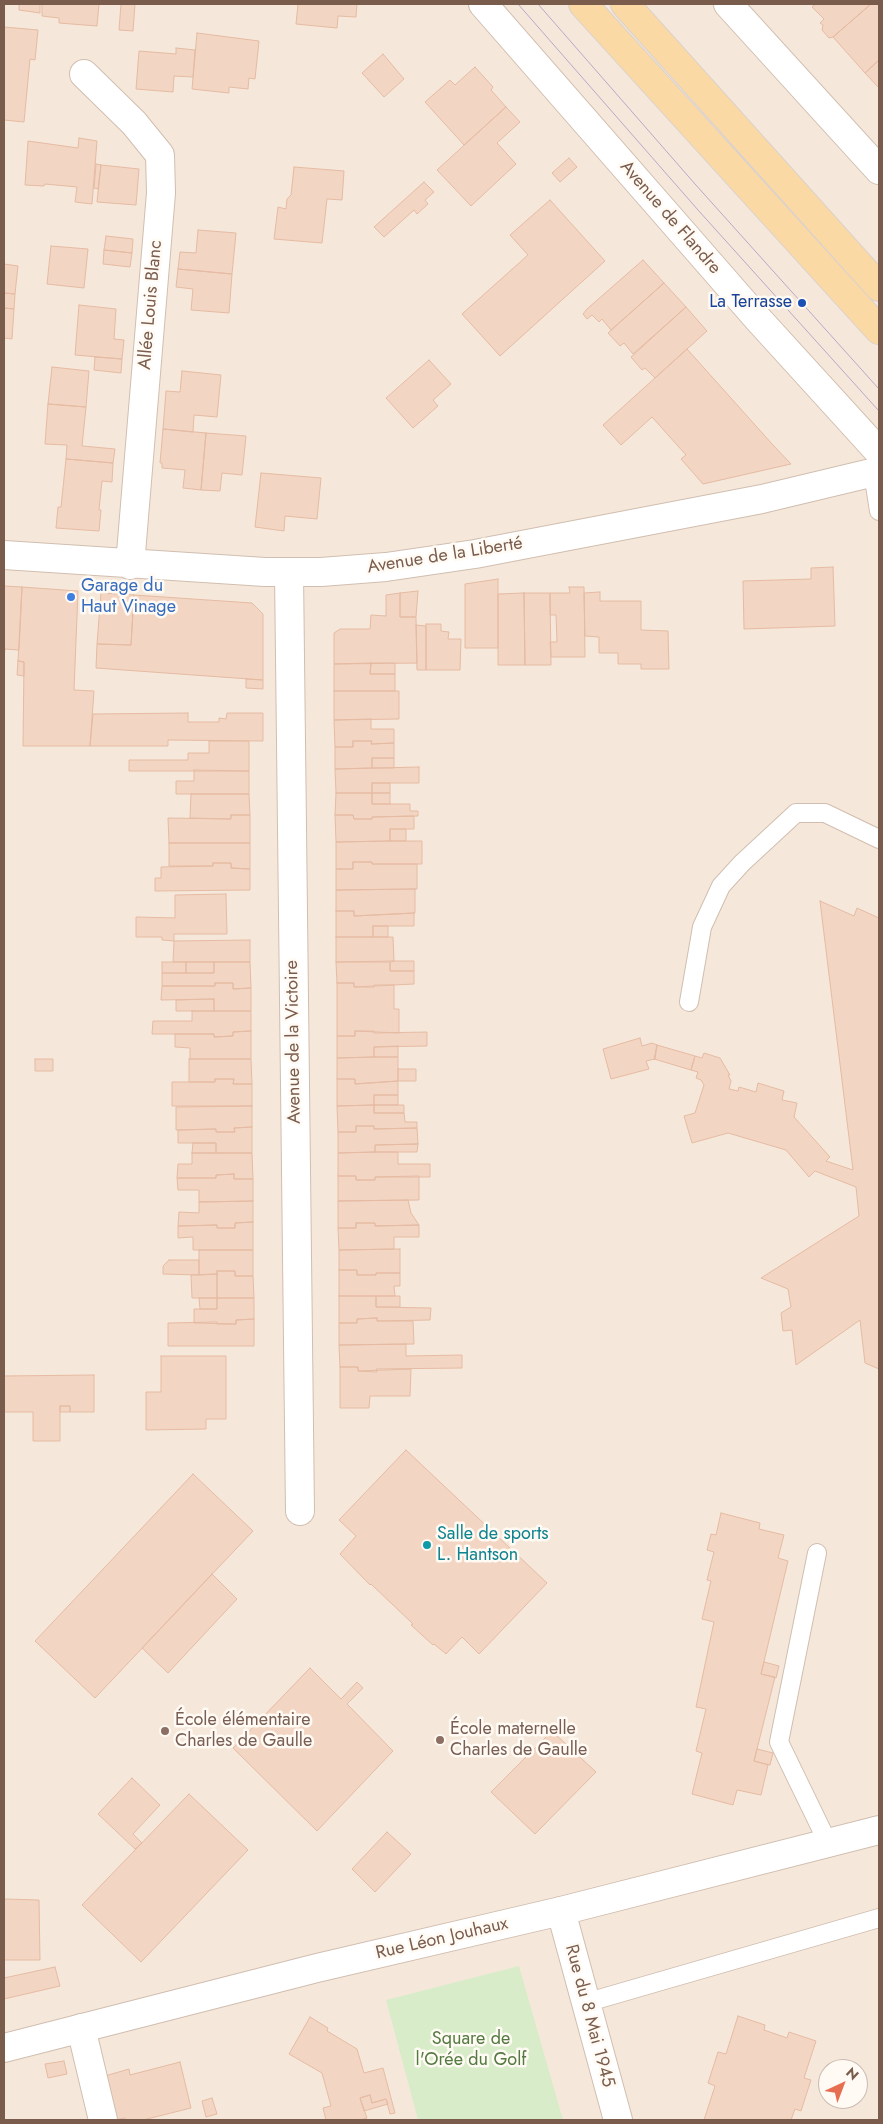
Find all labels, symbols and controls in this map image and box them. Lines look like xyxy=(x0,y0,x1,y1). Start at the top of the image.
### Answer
street label: Avenue de Flandre xyxy=(615,157,725,279)
street label: Allée Louis Blanc xyxy=(135,239,167,371)
place label: La Terrasse xyxy=(709,292,792,314)
marker: La Terrasse xyxy=(796,297,808,309)
street label: Avenue de la Liberté xyxy=(366,533,524,579)
place label: Garage du Haut Vinage xyxy=(81,576,176,618)
marker: Garage du Haut Vinage xyxy=(65,591,77,603)
street label: Avenue de la Victoire xyxy=(282,960,306,1124)
place label: Salle de sports L. Hantson xyxy=(437,1524,548,1566)
marker: Salle de sports L. Hantson xyxy=(421,1539,433,1551)
place label: École élémentaire Charles de Gaulle xyxy=(175,1710,312,1752)
place label: École maternelle Charles de Gaulle xyxy=(450,1719,587,1762)
marker: École élémentaire Charles de Gaulle xyxy=(159,1725,171,1737)
marker: École maternelle Charles de Gaulle xyxy=(434,1734,446,1746)
street label: Rue Léon Jouhaux xyxy=(374,1913,510,1965)
street label: Rue du 8 Mai 1945 xyxy=(560,1942,618,2090)
park label: Square de l'Orée du Golf xyxy=(416,2029,526,2072)
north arrow xyxy=(818,2059,868,2109)
text: N xyxy=(842,2063,863,2085)

